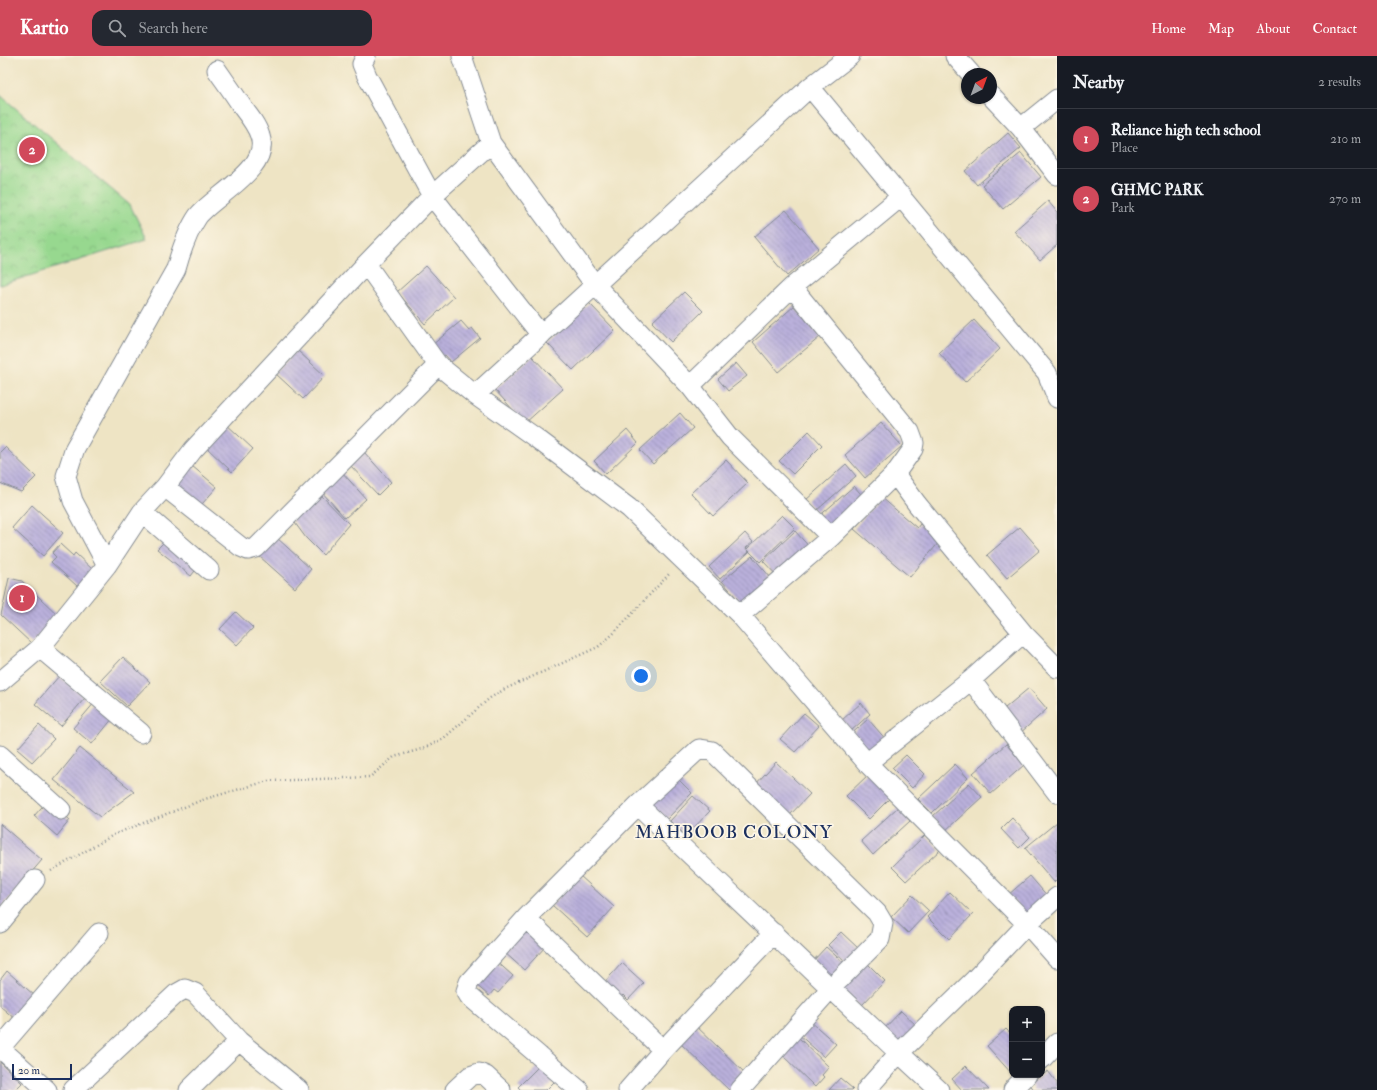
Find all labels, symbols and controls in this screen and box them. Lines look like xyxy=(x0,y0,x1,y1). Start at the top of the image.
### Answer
search box xyxy=(92,10,372,46)
text: Kartio xyxy=(20,16,68,40)
icon: search xyxy=(106,17,128,39)
text: Search here xyxy=(138,19,208,38)
text: Home xyxy=(1151,20,1186,37)
text: Map xyxy=(1208,20,1234,37)
text: About xyxy=(1256,20,1290,37)
text: Contact xyxy=(1312,20,1357,37)
north arrow xyxy=(961,68,997,104)
text: Nearby xyxy=(1073,72,1124,93)
text: 2 results xyxy=(1318,74,1361,90)
text: Reliance high tech school xyxy=(1111,121,1261,140)
text: 1 xyxy=(1084,131,1088,147)
text: 210 m xyxy=(1330,131,1361,147)
pin: 2 xyxy=(19,135,45,165)
text: Place xyxy=(1111,140,1138,156)
text: GHMC PARK xyxy=(1111,181,1203,200)
text: 2 xyxy=(1083,191,1089,207)
text: 270 m xyxy=(1329,191,1361,207)
text: Park xyxy=(1111,200,1135,216)
pin: 1 xyxy=(9,583,35,613)
your location xyxy=(631,666,651,686)
district label: MAHBOOB COLONY xyxy=(635,821,833,844)
map controls xyxy=(1009,1006,1045,1078)
button: + xyxy=(1009,1006,1045,1042)
button: − xyxy=(1009,1042,1045,1078)
scale bar xyxy=(12,1062,72,1081)
text: 20 m xyxy=(18,1064,40,1077)

